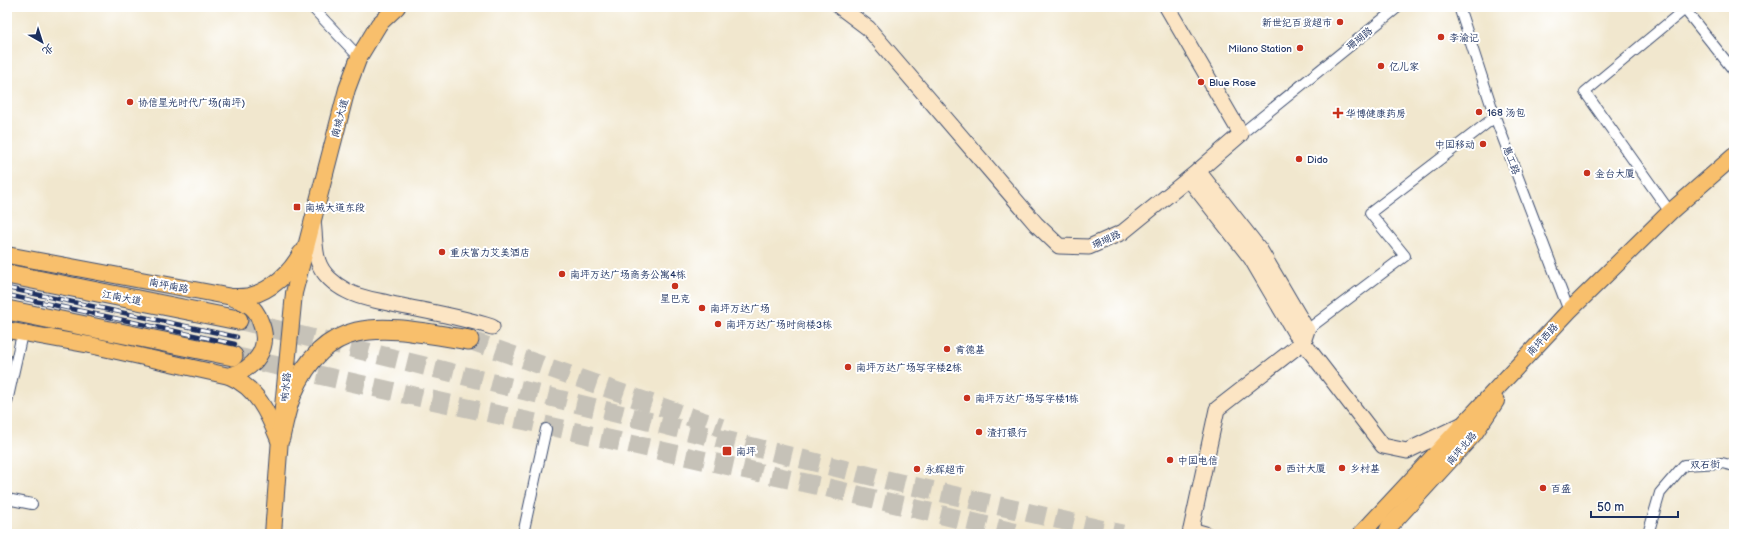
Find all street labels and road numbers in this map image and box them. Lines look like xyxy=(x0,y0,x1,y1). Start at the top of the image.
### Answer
street label: 珊瑚路 xyxy=(1344,25,1375,53)
street label: 南城大道 xyxy=(329,97,351,139)
street label: 惠工路 xyxy=(1500,144,1522,177)
street label: 珊瑚路 xyxy=(1090,228,1123,251)
street label: 南坪南路 xyxy=(148,276,190,296)
street label: 江南大道 xyxy=(101,288,143,308)
street label: 南坪西路 xyxy=(1525,321,1561,358)
street label: 响水路 xyxy=(278,372,294,403)
street label: 南坪北路 xyxy=(1444,430,1479,468)
street label: 双石街 xyxy=(1690,458,1720,472)

